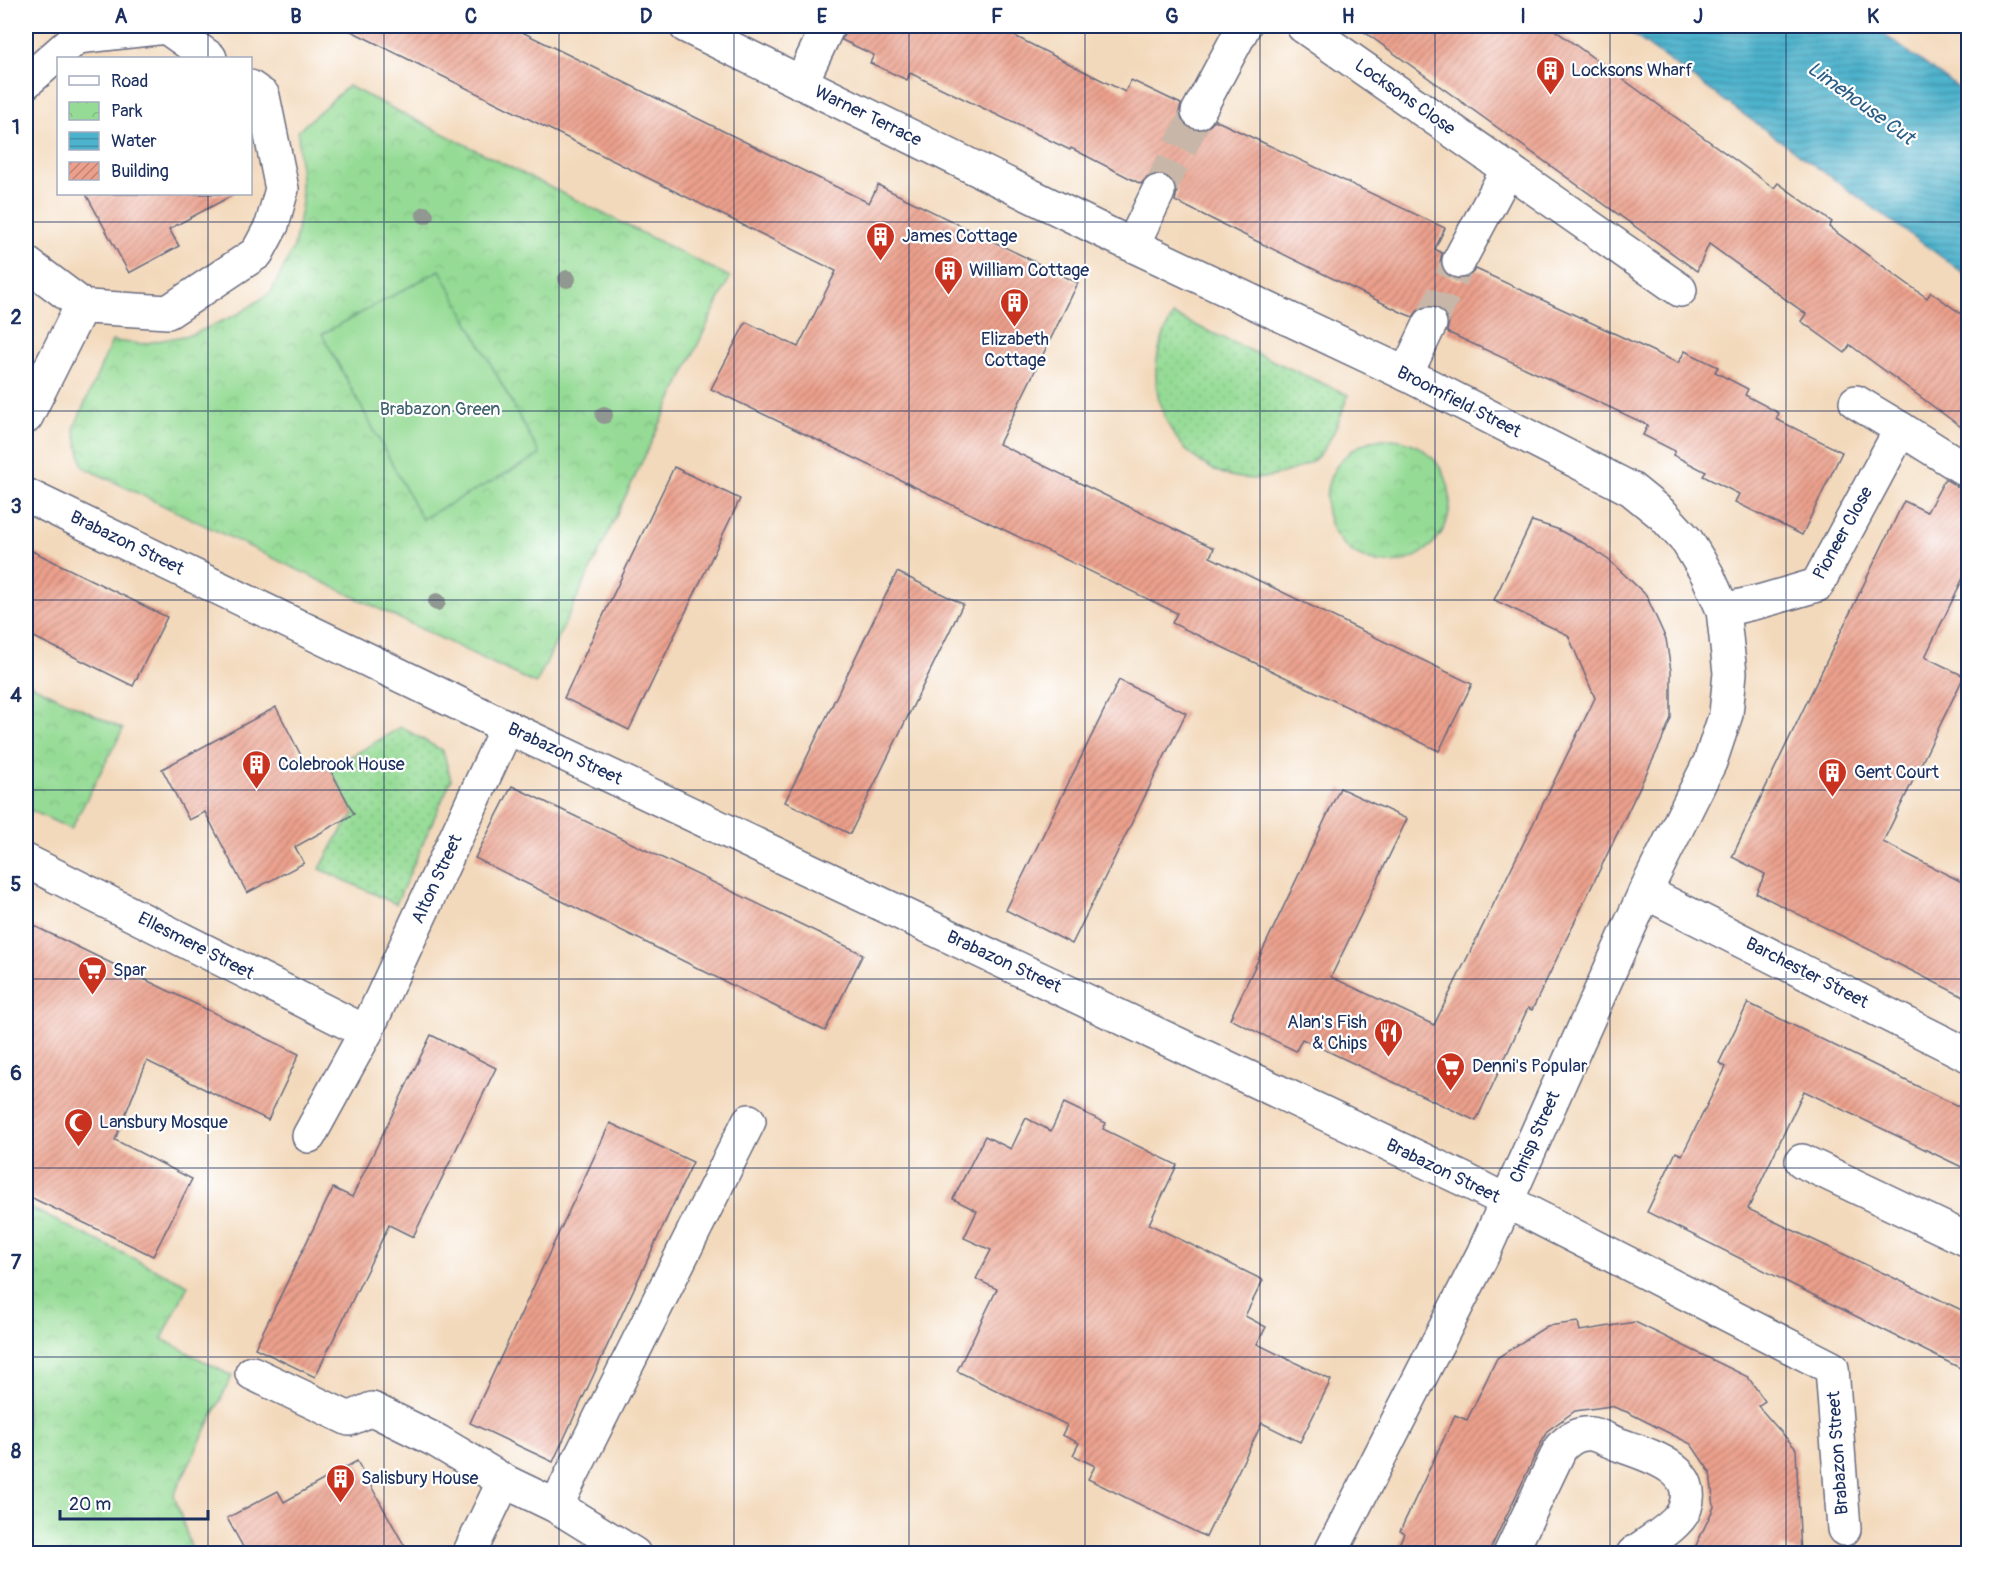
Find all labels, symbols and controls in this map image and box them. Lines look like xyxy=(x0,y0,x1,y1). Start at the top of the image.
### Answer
text: A xyxy=(115,4,128,29)
text: B xyxy=(290,4,302,29)
text: C xyxy=(465,4,477,29)
text: D xyxy=(640,4,653,29)
text: E xyxy=(817,4,828,29)
text: F xyxy=(991,4,1003,29)
text: G xyxy=(1165,4,1179,29)
text: H xyxy=(1342,4,1355,29)
text: I xyxy=(1520,4,1526,29)
text: J xyxy=(1693,4,1703,29)
text: K xyxy=(1867,4,1879,29)
street label: Locksons Close xyxy=(1350,54,1460,140)
building icon: Locksons Wharf xyxy=(1534,54,1566,96)
water label: Limehouse Cut xyxy=(1803,56,1921,151)
legend xyxy=(57,57,252,195)
place label: Locksons Wharf xyxy=(1571,59,1693,82)
text: Road xyxy=(111,70,148,93)
street label: Warner Terrace xyxy=(811,80,926,152)
text: Park xyxy=(111,100,143,123)
text: 1 xyxy=(12,115,20,140)
text: Water xyxy=(111,130,157,153)
text: Building xyxy=(111,160,169,183)
building icon: James Cottage xyxy=(865,220,897,262)
place label: James Cottage xyxy=(902,225,1018,248)
building icon: William Cottage xyxy=(932,254,964,296)
place label: William Cottage xyxy=(969,259,1089,282)
building icon: Elizabeth Cottage xyxy=(999,286,1031,328)
text: 2 xyxy=(10,305,22,330)
place label: Elizabeth Cottage xyxy=(981,328,1049,372)
street label: Broomfield Street xyxy=(1393,361,1526,444)
park label: Brabazon Green xyxy=(380,398,500,421)
street label: Pioneer Close xyxy=(1808,482,1878,584)
text: 3 xyxy=(10,494,22,519)
street label: Brabazon Street xyxy=(66,505,188,581)
text: 4 xyxy=(10,683,22,708)
street label: Brabazon Street xyxy=(504,717,627,791)
building icon: Colebrook House xyxy=(241,748,273,790)
place label: Colebrook House xyxy=(278,753,405,776)
building icon: Gent Court xyxy=(1817,756,1849,798)
place label: Gent Court xyxy=(1854,761,1940,784)
street label: Alton Street xyxy=(406,830,468,927)
text: 5 xyxy=(11,872,22,897)
street label: Ellesmere Street xyxy=(134,907,259,985)
street label: Brabazon Street xyxy=(943,925,1066,999)
street label: Barchester Street xyxy=(1742,932,1873,1014)
supermarket icon: Spar xyxy=(76,954,108,996)
place label: Spar xyxy=(113,959,147,982)
place label: Alan's Fish & Chips xyxy=(1287,1011,1367,1055)
restaurant icon: Alan's Fish & Chips xyxy=(1372,1016,1404,1058)
supermarket icon: Denni's Popular xyxy=(1435,1050,1467,1092)
place label: Denni's Popular xyxy=(1472,1055,1588,1078)
text: 6 xyxy=(10,1061,22,1086)
street label: Chrisp Street xyxy=(1504,1087,1566,1187)
mosque icon: Lansbury Mosque xyxy=(62,1106,94,1148)
place label: Lansbury Mosque xyxy=(99,1111,228,1134)
street label: Brabazon Street xyxy=(1382,1133,1504,1209)
text: 7 xyxy=(11,1250,22,1275)
street label: Brabazon Street xyxy=(1822,1390,1854,1516)
text: 8 xyxy=(11,1439,21,1464)
building icon: Salisbury House xyxy=(324,1462,356,1504)
place label: Salisbury House xyxy=(361,1467,478,1490)
scale bar xyxy=(60,1483,208,1521)
text: 20 m xyxy=(69,1493,111,1516)

